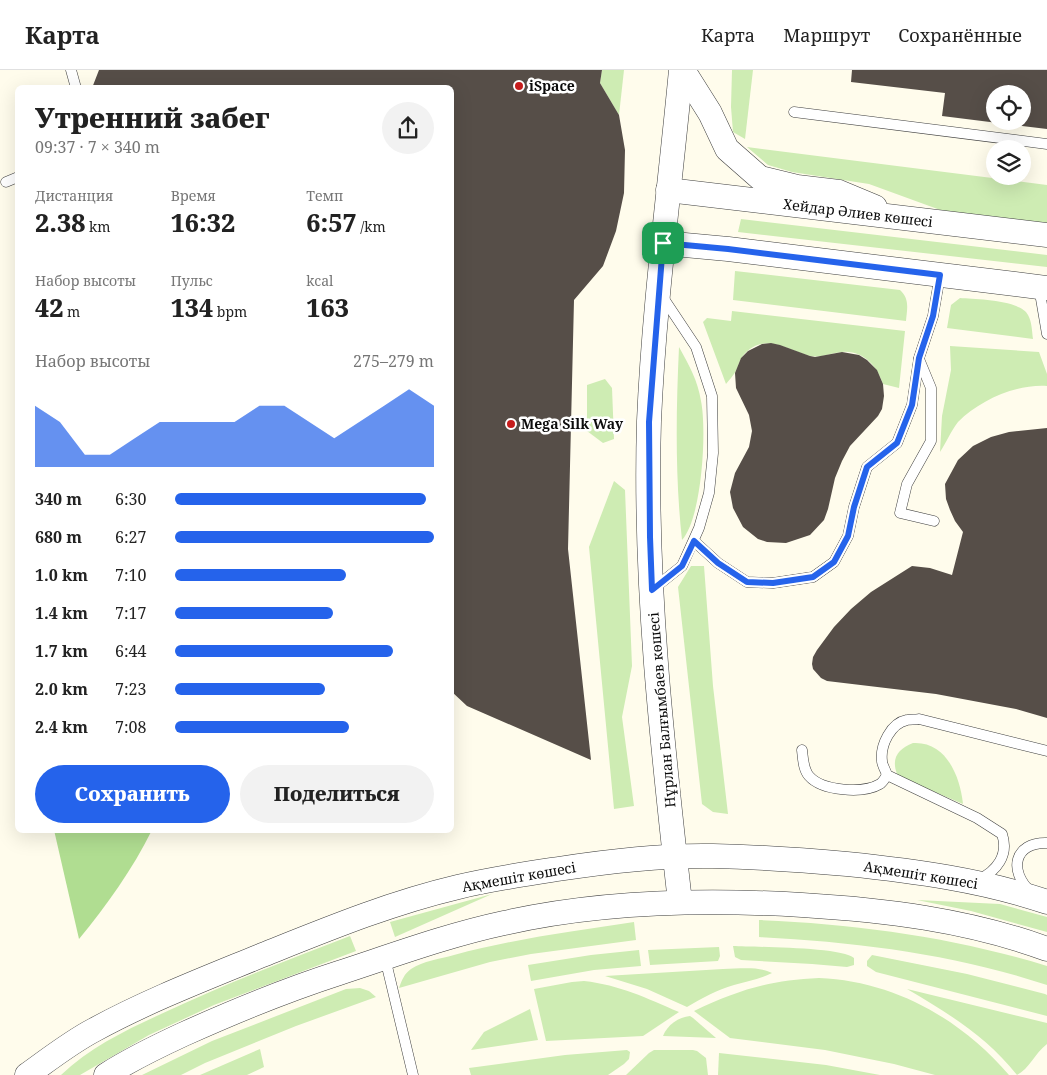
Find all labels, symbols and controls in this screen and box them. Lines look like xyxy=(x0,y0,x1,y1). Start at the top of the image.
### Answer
text: Карта xyxy=(25,18,100,51)
text: Карта xyxy=(701,23,755,47)
text: Маршрут xyxy=(783,23,870,47)
text: Сохранённые xyxy=(898,23,1022,47)
place label: iSpace xyxy=(529,76,575,95)
marker: iSpace xyxy=(513,80,525,92)
map controls xyxy=(986,85,1031,185)
button: locate xyxy=(986,85,1031,130)
text: Утренний забег xyxy=(35,98,269,136)
button: share xyxy=(382,102,434,154)
text: 09:37 · 7 × 340 m xyxy=(35,136,160,158)
button: layers xyxy=(986,140,1031,185)
text: Дистанция xyxy=(35,186,113,205)
text: Время xyxy=(171,186,216,205)
text: Темп xyxy=(306,186,343,205)
street label: Хейдар Әлиев көшесі xyxy=(782,194,934,231)
text: 2.38 xyxy=(35,205,85,239)
text: 16:32 xyxy=(171,205,235,239)
text: 6:57 xyxy=(306,205,357,239)
text: km xyxy=(85,217,110,236)
text: /km xyxy=(357,217,386,236)
pin xyxy=(642,222,684,264)
icon: arrive xyxy=(649,229,677,257)
text: Набор высоты xyxy=(35,271,136,290)
text: Пульс xyxy=(171,271,213,290)
text: kcal xyxy=(306,271,333,290)
text: 42 xyxy=(35,290,63,324)
text: 134 xyxy=(171,290,213,324)
text: 163 xyxy=(306,290,349,324)
text: m xyxy=(63,302,80,321)
text: bpm xyxy=(213,302,247,321)
text: Набор высоты xyxy=(35,350,150,372)
text: 275–279 m xyxy=(353,350,434,372)
place label: Mega Silk Way xyxy=(521,414,624,433)
marker: Mega Silk Way xyxy=(505,418,517,430)
text: 340 m xyxy=(35,488,82,510)
text: 6:30 xyxy=(115,488,146,510)
text: 680 m xyxy=(35,526,82,548)
text: 6:27 xyxy=(115,526,146,548)
text: 1.0 km xyxy=(35,564,88,586)
text: 7:10 xyxy=(115,564,146,586)
text: 1.4 km xyxy=(35,602,88,624)
text: 7:17 xyxy=(115,602,146,624)
street label: Нұрлан Балғымбаев көшесі xyxy=(643,611,680,809)
text: 1.7 km xyxy=(35,640,88,662)
text: 6:44 xyxy=(115,640,146,662)
text: 2.0 km xyxy=(35,678,88,700)
text: 7:23 xyxy=(115,678,146,700)
text: 2.4 km xyxy=(35,716,88,738)
text: 7:08 xyxy=(115,716,146,738)
button: Сохранить xyxy=(35,765,230,823)
button: Поделиться xyxy=(240,765,434,823)
street label: Ақмешіт көшесі xyxy=(862,856,980,893)
street label: Ақмешіт көшесі xyxy=(460,857,578,896)

